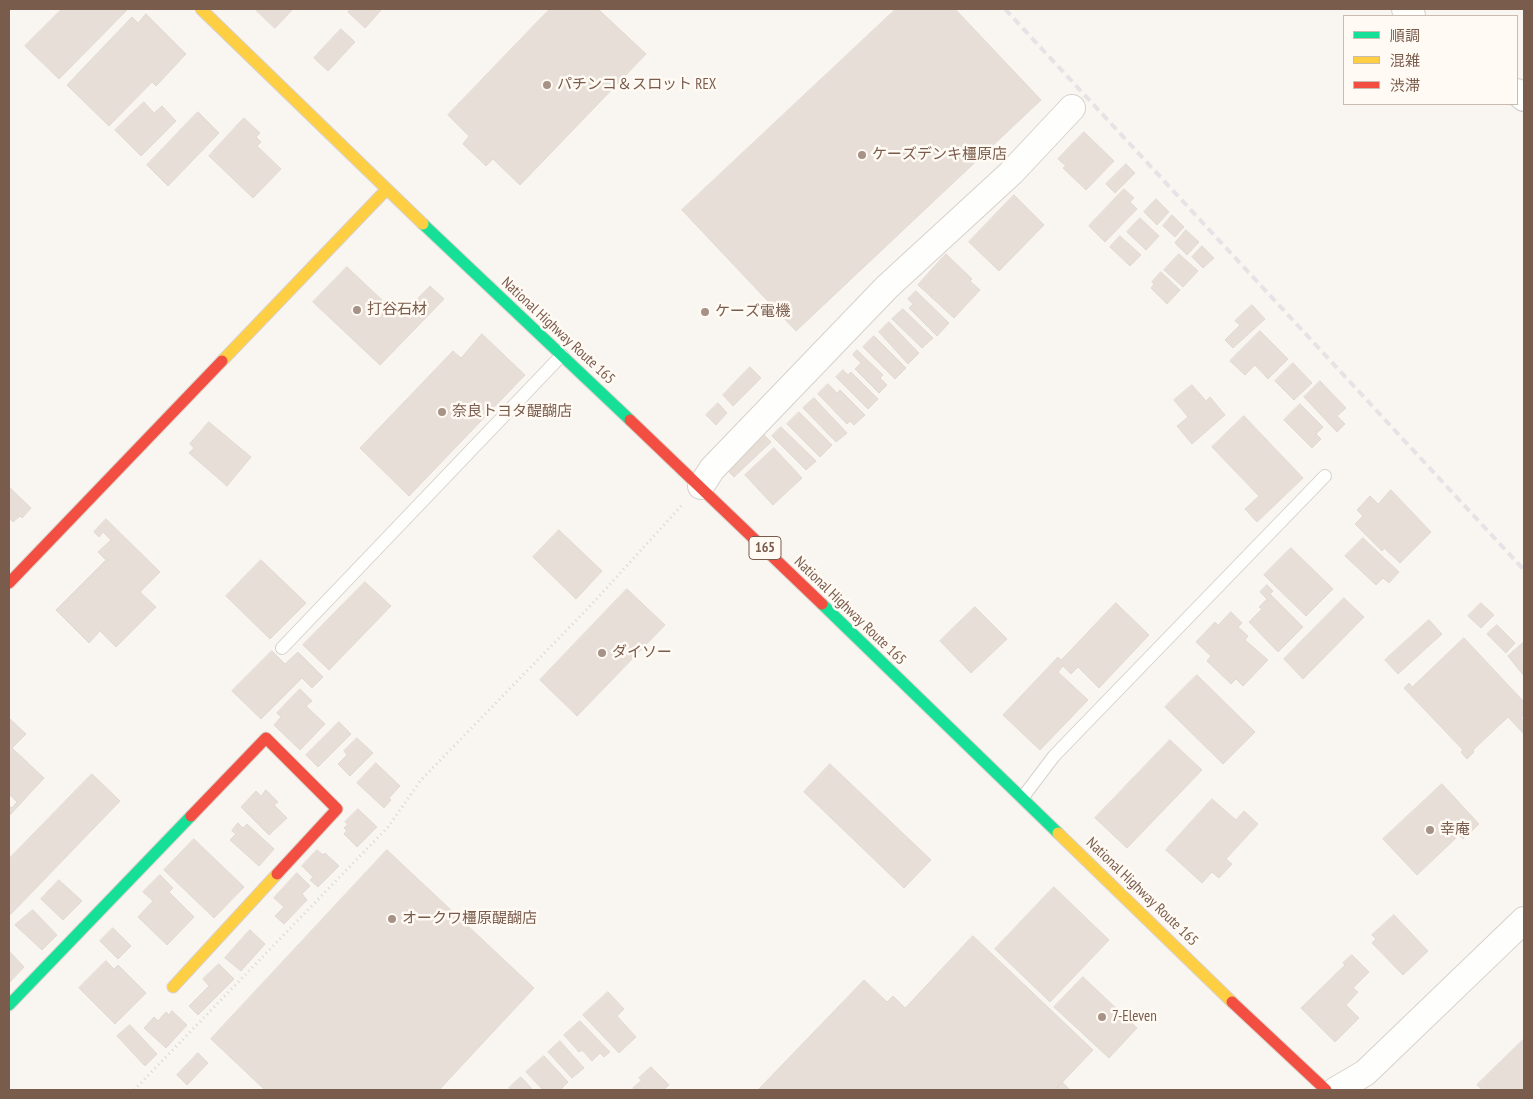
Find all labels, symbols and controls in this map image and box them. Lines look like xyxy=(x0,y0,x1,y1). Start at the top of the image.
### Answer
legend xyxy=(1343,15,1518,105)
text: 順調 xyxy=(1390,26,1420,45)
text: 混雑 xyxy=(1390,51,1420,70)
place label: パチンコ＆スロット REX xyxy=(557,76,716,94)
text: 渋滞 xyxy=(1390,76,1420,95)
marker: パチンコ＆スロット REX xyxy=(541,79,553,91)
place label: ケーズデンキ橿原店 xyxy=(872,146,1007,164)
marker: ケーズデンキ橿原店 xyxy=(856,149,868,161)
street label: National Highway Route 165 xyxy=(498,274,618,388)
place label: 打谷石材 xyxy=(367,301,427,319)
place label: ケーズ電機 xyxy=(715,303,790,321)
marker: 打谷石材 xyxy=(351,304,363,316)
marker: ケーズ電機 xyxy=(699,306,711,318)
place label: 奈良トヨタ醍醐店 xyxy=(452,403,572,421)
marker: 奈良トヨタ醍醐店 xyxy=(436,406,448,418)
road number: 165 xyxy=(749,536,781,560)
street label: National Highway Route 165 xyxy=(790,553,910,669)
place label: ダイソー xyxy=(612,644,672,662)
marker: ダイソー xyxy=(596,647,608,659)
place label: 幸庵 xyxy=(1440,821,1470,839)
marker: 幸庵 xyxy=(1424,824,1436,836)
street label: National Highway Route 165 xyxy=(1082,834,1202,950)
place label: オークワ橿原醍醐店 xyxy=(402,910,537,928)
marker: オークワ橿原醍醐店 xyxy=(386,913,398,925)
place label: 7-Eleven xyxy=(1112,1008,1157,1026)
marker: 7-Eleven xyxy=(1096,1011,1108,1023)

